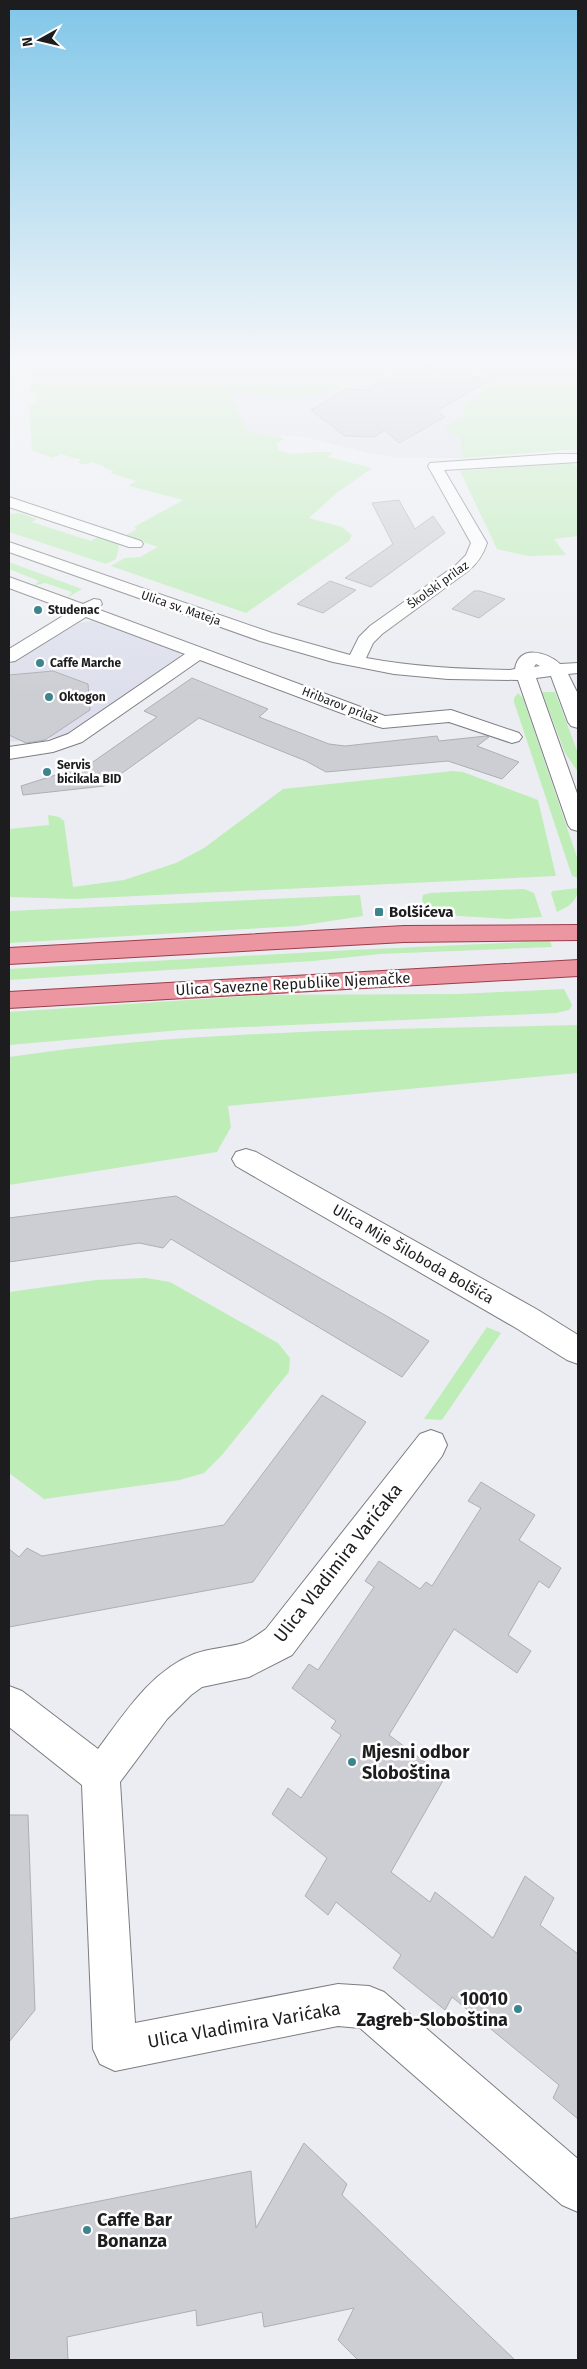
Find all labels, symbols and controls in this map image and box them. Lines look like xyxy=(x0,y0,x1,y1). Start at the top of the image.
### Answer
north arrow xyxy=(15,15,65,65)
text: N xyxy=(19,36,37,48)
street label: Školski prilaz xyxy=(404,557,471,612)
street label: Ulica sv. Mateja xyxy=(139,588,223,628)
place label: Studenac xyxy=(48,603,100,617)
marker: Studenac xyxy=(32,604,44,616)
place label: Caffe Marche xyxy=(50,656,121,670)
marker: Caffe Marche xyxy=(34,657,46,669)
street label: Hribarov prilaz xyxy=(300,684,380,726)
place label: Oktogon xyxy=(59,690,106,704)
marker: Oktogon xyxy=(43,691,55,703)
place label: Servis bicikala BID xyxy=(57,758,121,786)
marker: Servis bicikala BID xyxy=(41,766,53,778)
place label: Bolšićeva xyxy=(389,903,454,921)
marker: Bolšićeva xyxy=(373,906,385,918)
street label: Ulica Savezne Republike Njemačke xyxy=(175,969,411,999)
street label: Ulica Mije Šiloboda Bolšića xyxy=(329,1200,497,1308)
street label: Ulica Vladimira Varićaka xyxy=(269,1479,407,1647)
place label: Mjesni odbor Sloboština xyxy=(362,1741,470,1784)
marker: Mjesni odbor Sloboština xyxy=(346,1756,358,1768)
place label: 10010 Zagreb-Sloboština xyxy=(357,1988,508,2031)
street label: Ulica Vladimira Varićaka xyxy=(146,1997,342,2053)
marker: 10010 Zagreb-Sloboština xyxy=(512,2003,524,2015)
place label: Caffe Bar Bonanza xyxy=(97,2209,173,2252)
marker: Caffe Bar Bonanza xyxy=(81,2224,93,2236)

